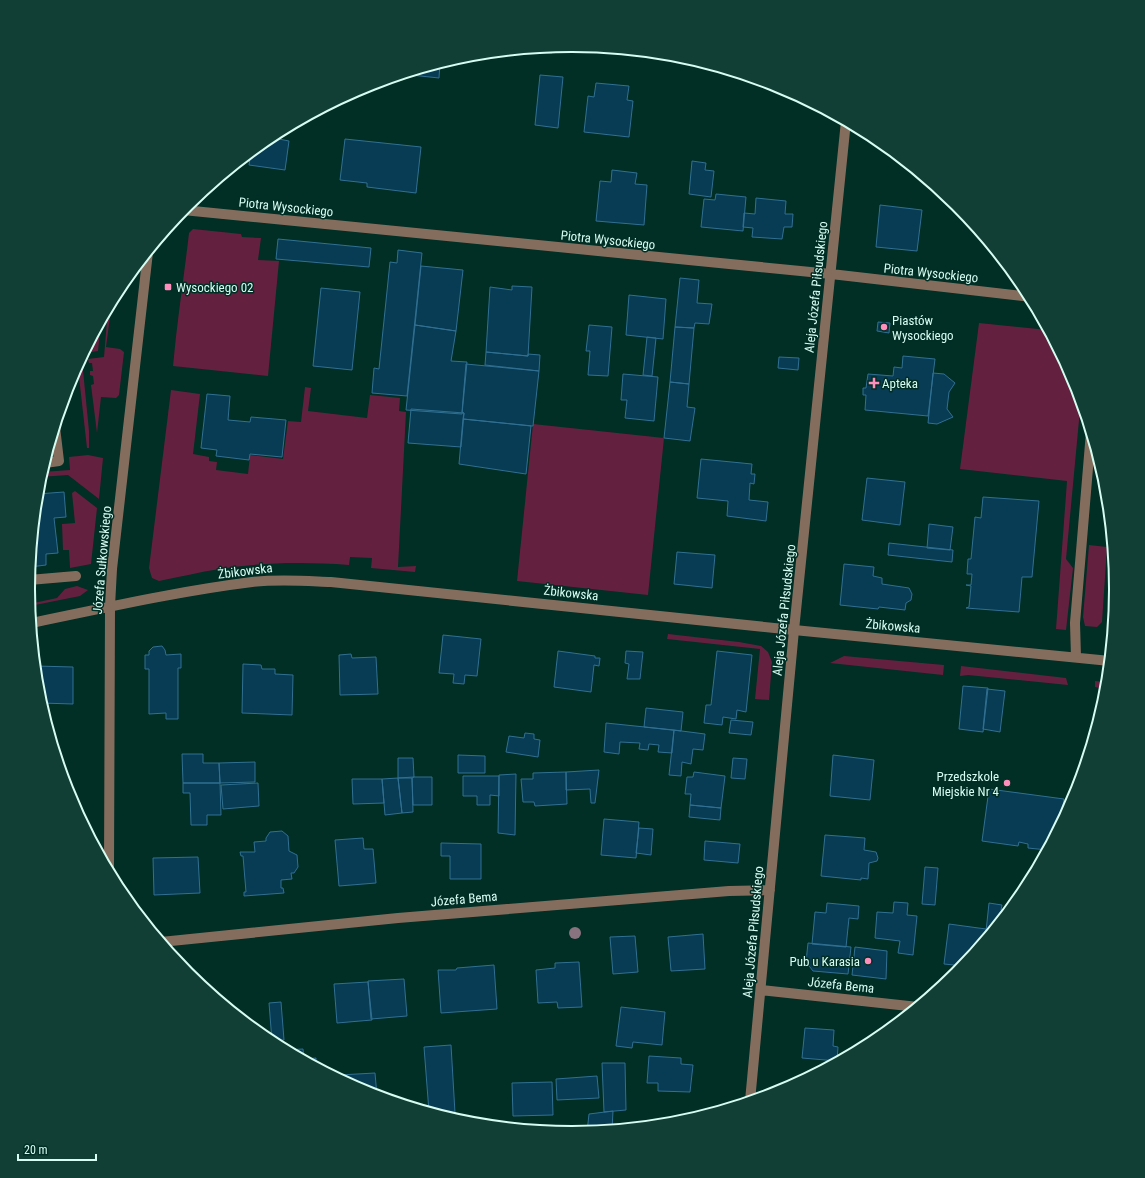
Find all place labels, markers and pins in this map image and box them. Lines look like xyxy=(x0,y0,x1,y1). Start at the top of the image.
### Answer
place label: Wysockiego 02 xyxy=(176,280,253,295)
marker: Wysockiego 02 xyxy=(163,282,173,292)
place label: Piastów Wysockiego xyxy=(892,313,954,343)
marker: Piastów Wysockiego xyxy=(879,322,889,332)
place label: Apteka xyxy=(882,376,918,391)
marker: Apteka xyxy=(869,378,879,388)
place label: Przedszkole Miejskie Nr 4 xyxy=(932,769,1000,799)
marker: Przedszkole Miejskie Nr 4 xyxy=(1002,778,1012,788)
place label: Pub u Karasia xyxy=(789,954,860,969)
marker: Pub u Karasia xyxy=(863,956,873,966)

